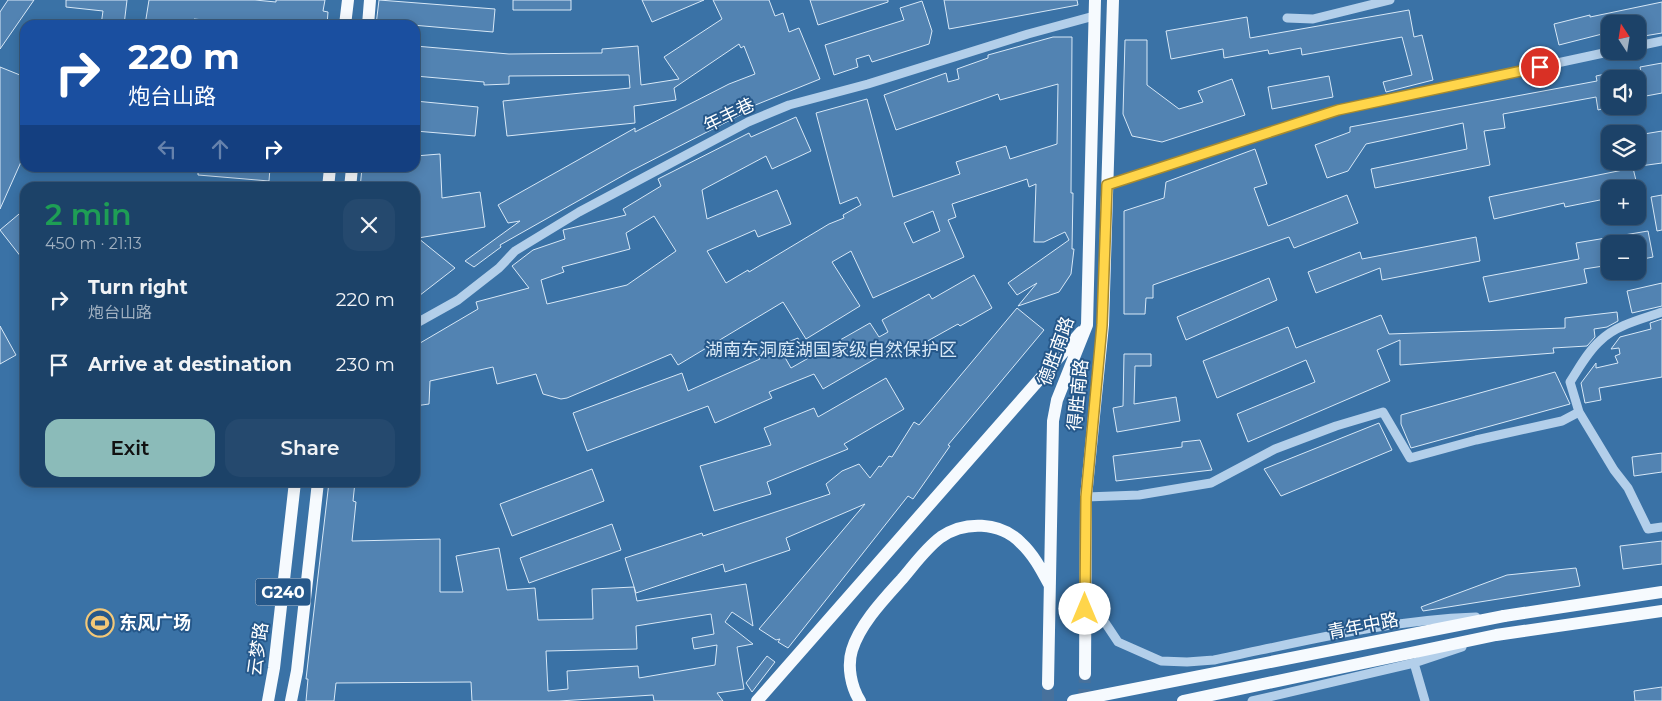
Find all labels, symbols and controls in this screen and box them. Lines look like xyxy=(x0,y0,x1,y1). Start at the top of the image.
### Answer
north arrow xyxy=(1601,15,1646,60)
map controls xyxy=(1601,15,1646,280)
text: 220 m xyxy=(128,35,240,78)
icon: right xyxy=(45,40,110,105)
pin xyxy=(1519,46,1561,88)
icon: arrive xyxy=(1526,53,1554,81)
button: sound xyxy=(1601,70,1646,115)
text: 炮台山路 xyxy=(128,83,216,110)
street label: 年丰巷 xyxy=(700,93,758,137)
button: layers xyxy=(1601,125,1646,170)
icon: left xyxy=(153,135,181,163)
icon: ahead xyxy=(206,135,234,163)
icon: right xyxy=(259,135,287,163)
button: + xyxy=(1601,180,1646,225)
text: 2 min xyxy=(45,196,132,233)
button: close xyxy=(343,199,395,251)
text: 450 m · 21:13 xyxy=(45,234,142,253)
button: − xyxy=(1601,235,1646,280)
text: Turn right xyxy=(88,276,188,299)
icon: right xyxy=(45,286,73,314)
text: 220 m xyxy=(336,288,395,311)
text: 炮台山路 xyxy=(88,303,152,322)
street label: 德胜南路 xyxy=(1033,313,1079,389)
park label: 湖南东洞庭湖国家级自然保护区 xyxy=(705,339,957,361)
icon: arrive xyxy=(45,351,73,379)
text: Arrive at destination xyxy=(88,353,292,376)
text: 230 m xyxy=(336,353,395,376)
street label: 得胜南路 xyxy=(1063,358,1093,432)
button: Exit xyxy=(45,419,215,477)
button: Share xyxy=(225,419,395,477)
road number: G240 xyxy=(256,578,310,606)
position arrow xyxy=(1058,582,1110,634)
sports icon: 东风广场 xyxy=(85,608,115,638)
street label: 青年中路 xyxy=(1326,608,1400,644)
place label: 东风广场 xyxy=(119,612,191,634)
street label: 云梦路 xyxy=(243,621,273,677)

